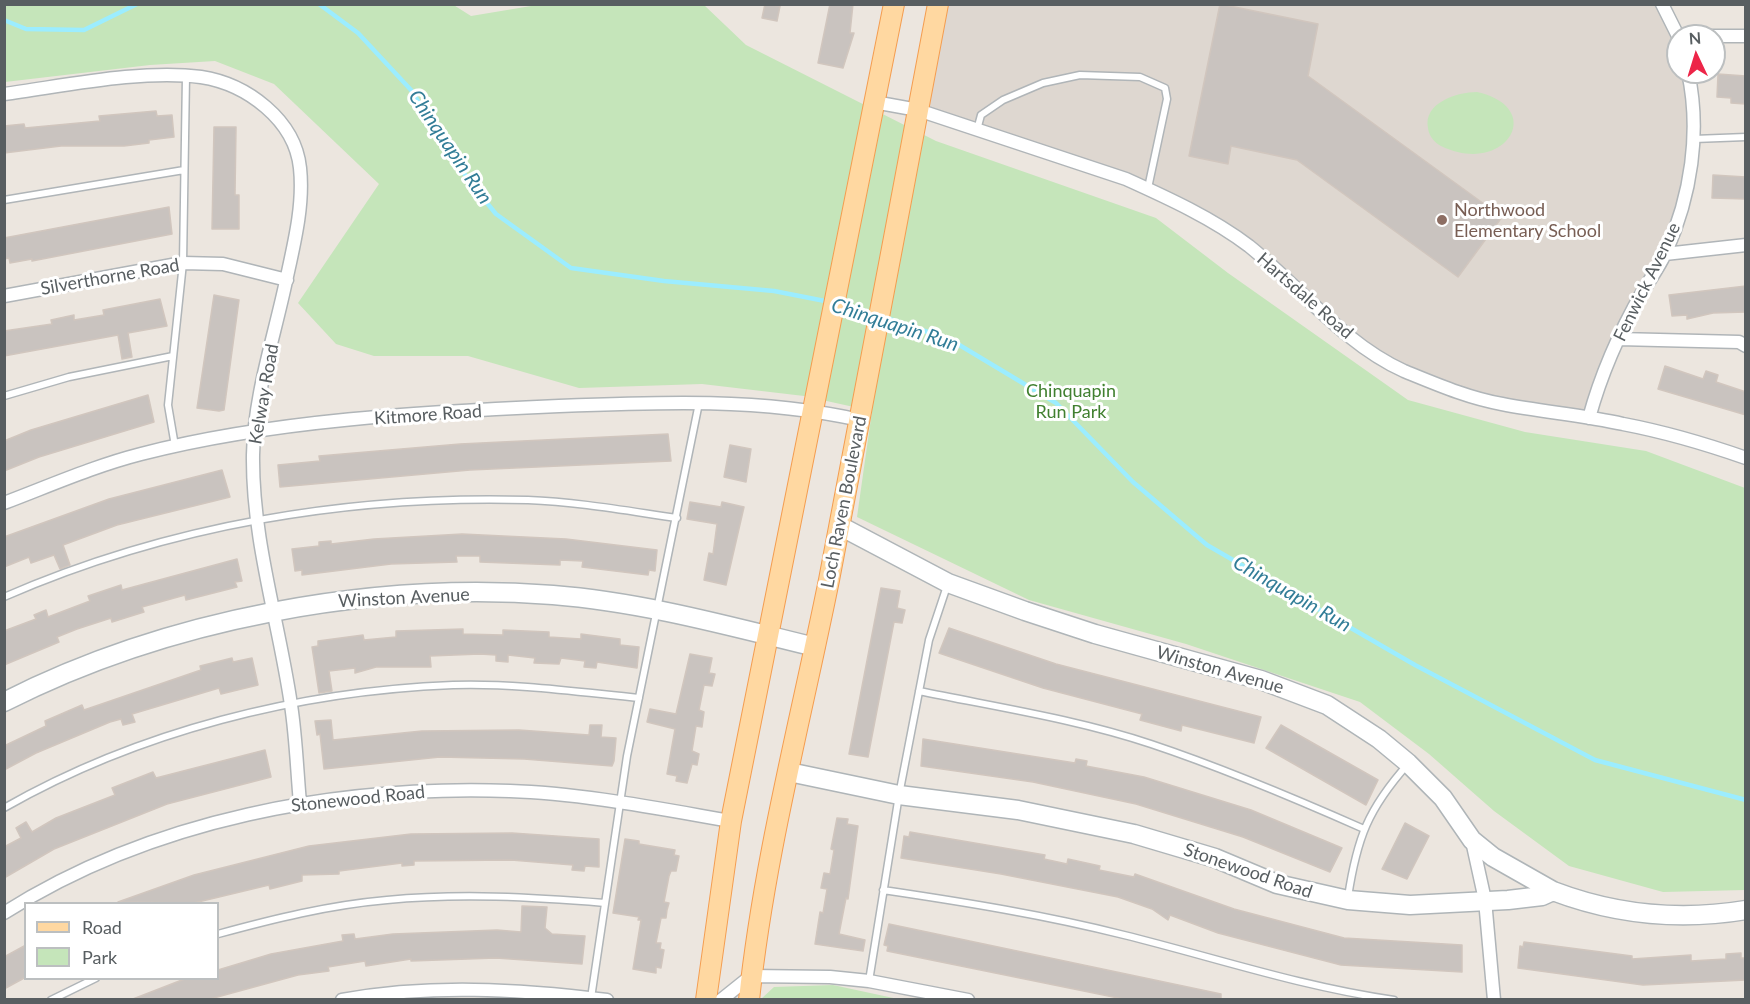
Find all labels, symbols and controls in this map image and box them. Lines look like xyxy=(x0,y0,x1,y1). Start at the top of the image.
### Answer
north arrow xyxy=(1666,24,1726,84)
text: N xyxy=(1688,28,1702,47)
water label: Chinquapin Run xyxy=(403,85,497,209)
place label: Northwood Elementary School xyxy=(1454,199,1601,242)
marker: Northwood Elementary School xyxy=(1435,213,1449,227)
street label: Fenwick Avenue xyxy=(1609,219,1685,345)
street label: Hartsdale Road xyxy=(1252,248,1358,344)
street label: Silverthorne Road xyxy=(39,254,181,300)
water label: Chinquapin Run xyxy=(828,293,962,357)
street label: Kelway Road xyxy=(245,342,283,446)
park label: Chinquapin Run Park xyxy=(1026,380,1116,422)
street label: Kitmore Road xyxy=(373,400,483,430)
street label: Loch Raven Boulevard xyxy=(817,414,871,590)
water label: Chinquapin Run xyxy=(1229,551,1355,637)
street label: Winston Avenue xyxy=(338,584,470,612)
street label: Winston Avenue xyxy=(1154,641,1286,699)
street label: Stonewood Road xyxy=(290,781,426,817)
street label: Stonewood Road xyxy=(1181,839,1315,903)
legend xyxy=(24,902,219,980)
text: Road xyxy=(82,916,122,938)
text: Park xyxy=(82,946,117,968)

